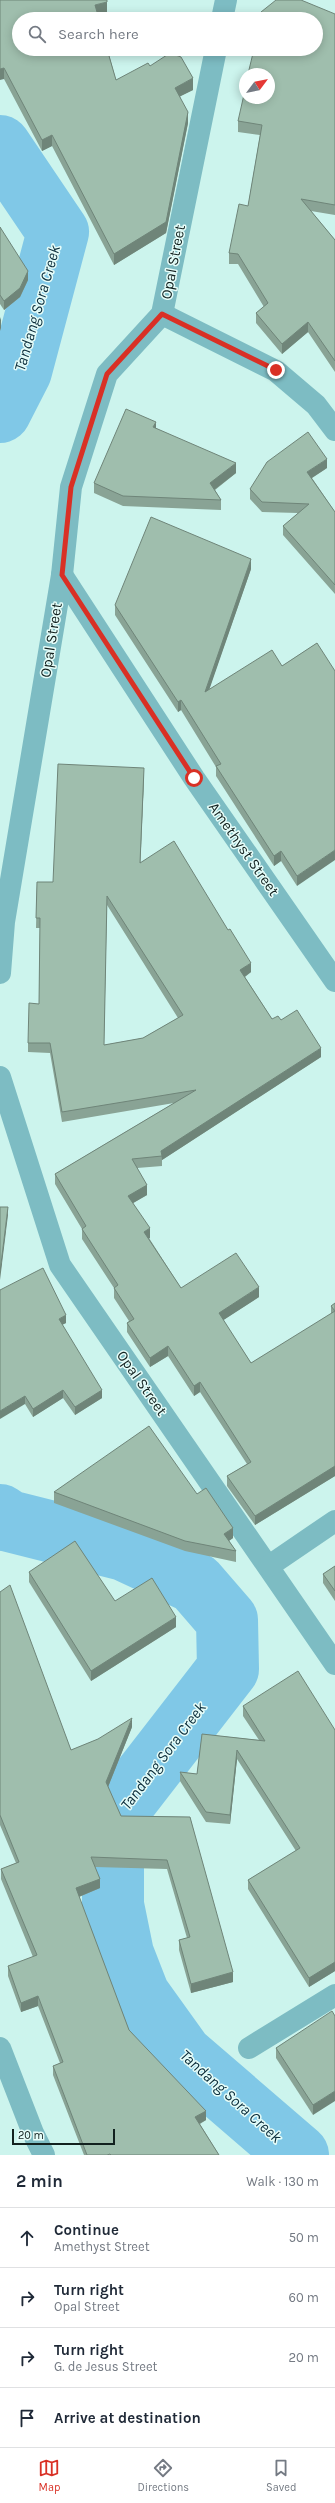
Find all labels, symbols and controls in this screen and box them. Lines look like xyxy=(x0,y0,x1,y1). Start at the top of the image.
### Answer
search box xyxy=(12,12,323,56)
icon: search xyxy=(26,23,48,45)
text: Search here xyxy=(58,25,139,43)
north arrow xyxy=(239,68,275,104)
street label: Opal Street xyxy=(157,223,189,301)
water label: Tandang Sora Creek xyxy=(10,242,64,373)
route end xyxy=(267,361,285,379)
street label: Opal Street xyxy=(36,601,66,679)
route start xyxy=(185,769,203,787)
street label: Amethyst Street xyxy=(205,799,283,900)
street label: Opal Street xyxy=(113,1347,171,1419)
water label: Tandang Sora Creek xyxy=(116,1698,210,1814)
water label: Tandang Sora Creek xyxy=(176,2045,286,2147)
scale bar xyxy=(12,2127,115,2146)
text: 20 m xyxy=(18,2129,44,2142)
text: 2 min xyxy=(16,2171,63,2191)
text: Walk · 130 m xyxy=(246,2174,319,2189)
text: Continue xyxy=(54,2221,119,2239)
icon: ahead xyxy=(16,2227,38,2249)
text: 50 m xyxy=(289,2230,319,2245)
text: Amethyst Street xyxy=(54,2239,150,2254)
text: Turn right xyxy=(54,2281,124,2299)
icon: right xyxy=(16,2287,38,2309)
text: 60 m xyxy=(289,2290,319,2305)
text: Opal Street xyxy=(54,2299,120,2314)
text: Turn right xyxy=(54,2341,124,2359)
icon: right xyxy=(16,2347,38,2369)
text: 20 m xyxy=(289,2350,319,2365)
text: G. de Jesus Street xyxy=(54,2359,157,2374)
icon: arrive xyxy=(16,2407,38,2429)
text: Arrive at destination xyxy=(54,2409,201,2427)
tab: Map xyxy=(38,2457,60,2494)
tab: Directions xyxy=(137,2457,189,2494)
tab: Saved xyxy=(266,2457,297,2494)

